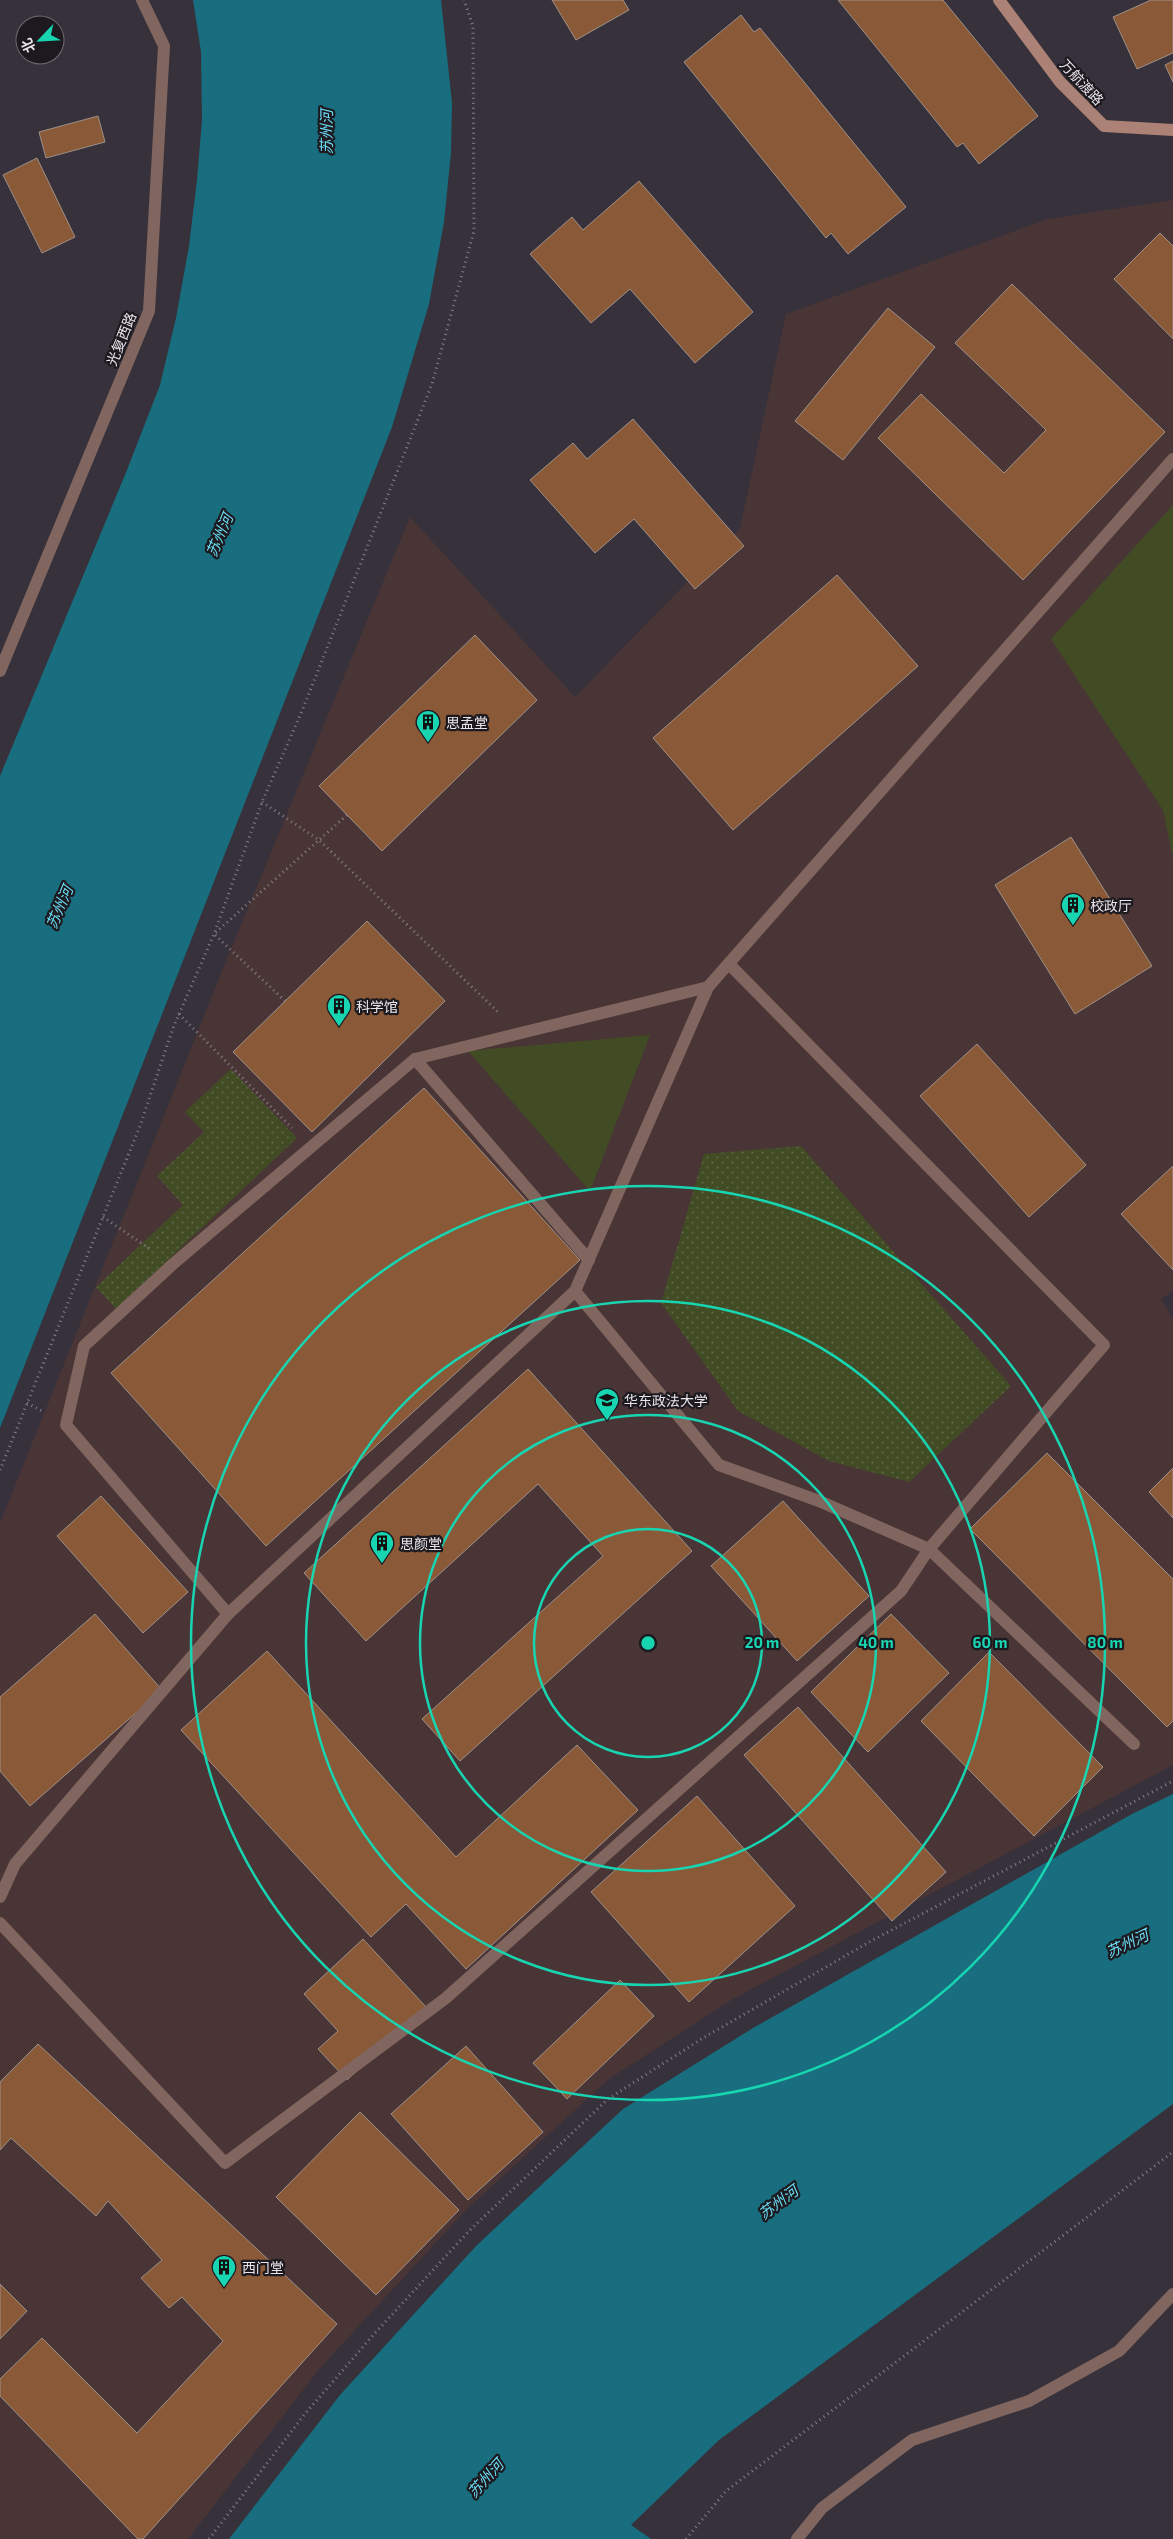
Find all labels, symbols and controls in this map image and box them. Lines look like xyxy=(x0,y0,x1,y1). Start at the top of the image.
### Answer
north arrow xyxy=(15,15,65,65)
text: 北 xyxy=(17,36,38,56)
street label: 万航渡路 xyxy=(1057,56,1107,108)
water label: 苏州河 xyxy=(317,107,335,155)
street label: 光复西路 xyxy=(103,310,139,368)
water label: 苏州河 xyxy=(202,508,237,559)
building icon: 思孟堂 xyxy=(415,709,441,743)
place label: 思孟堂 xyxy=(446,714,488,731)
water label: 苏州河 xyxy=(42,880,77,931)
building icon: 校政厅 xyxy=(1060,892,1086,926)
place label: 校政厅 xyxy=(1090,897,1132,914)
building icon: 科学馆 xyxy=(326,993,352,1027)
place label: 科学馆 xyxy=(356,998,398,1015)
school or university icon: 华东政法大学 xyxy=(594,1387,620,1421)
place label: 华东政法大学 xyxy=(624,1392,708,1409)
building icon: 思颜堂 xyxy=(369,1530,395,1564)
place label: 思颜堂 xyxy=(400,1535,442,1552)
text: 20 m xyxy=(745,1633,779,1651)
text: 40 m xyxy=(858,1633,894,1651)
text: 60 m xyxy=(973,1633,1007,1651)
text: 80 m xyxy=(1087,1633,1123,1651)
centre of rings xyxy=(639,1634,657,1652)
water label: 苏州河 xyxy=(1103,1924,1154,1961)
water label: 苏州河 xyxy=(755,2179,804,2223)
building icon: 西门堂 xyxy=(211,2254,237,2288)
place label: 西门堂 xyxy=(242,2259,284,2276)
water label: 苏州河 xyxy=(463,2453,509,2501)

